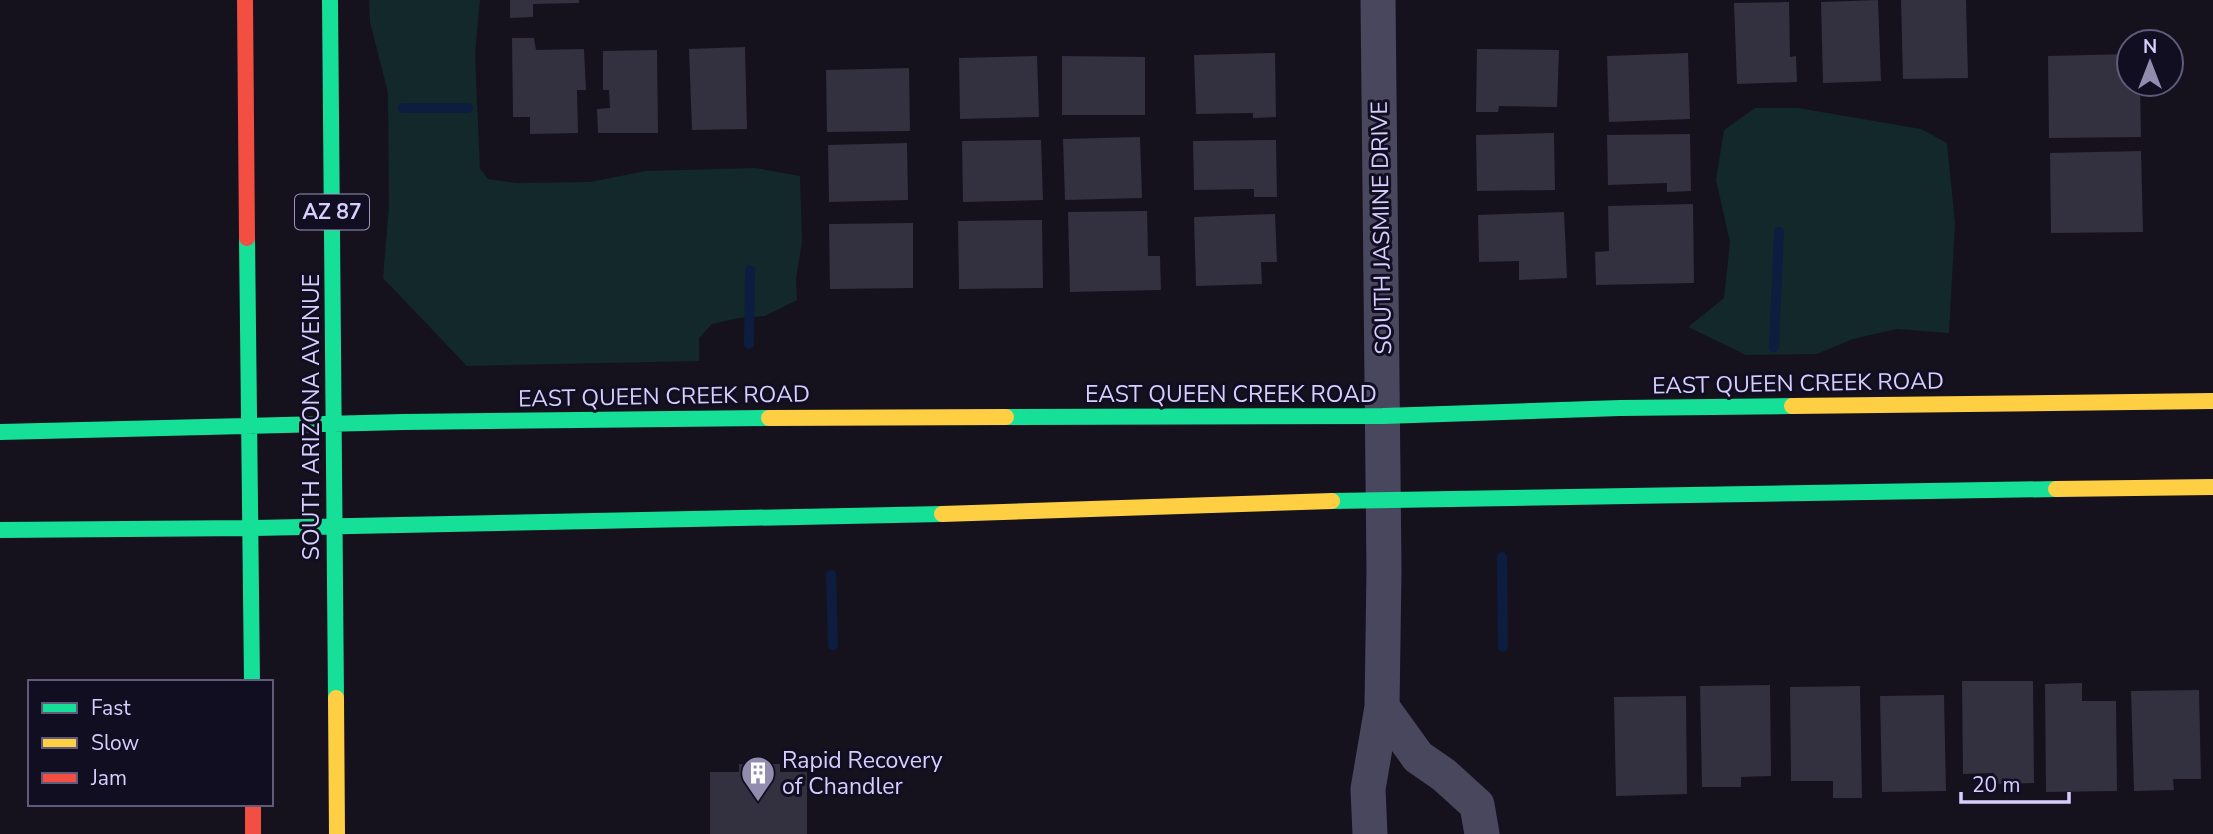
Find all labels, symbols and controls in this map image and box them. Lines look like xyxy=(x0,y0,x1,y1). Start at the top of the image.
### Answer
north arrow xyxy=(2115,28,2185,98)
text: N xyxy=(2143,34,2157,60)
street label: SOUTH JASMINE DRIVE xyxy=(1364,101,1399,355)
road number: AZ 87 xyxy=(295,194,369,230)
street label: SOUTH ARIZONA AVENUE xyxy=(296,274,327,560)
street label: EAST QUEEN CREEK ROAD xyxy=(1652,365,1944,402)
street label: EAST QUEEN CREEK ROAD xyxy=(518,378,810,415)
street label: EAST QUEEN CREEK ROAD xyxy=(1085,379,1377,410)
legend xyxy=(28,680,273,806)
text: Fast xyxy=(91,694,131,722)
text: Slow xyxy=(91,729,140,757)
place label: Rapid Recovery of Chandler xyxy=(782,745,943,802)
building icon: Rapid Recovery of Chandler xyxy=(739,754,777,803)
scale bar xyxy=(1961,760,2070,804)
text: Jam xyxy=(90,764,127,792)
text: 20 m xyxy=(1972,771,2021,799)

